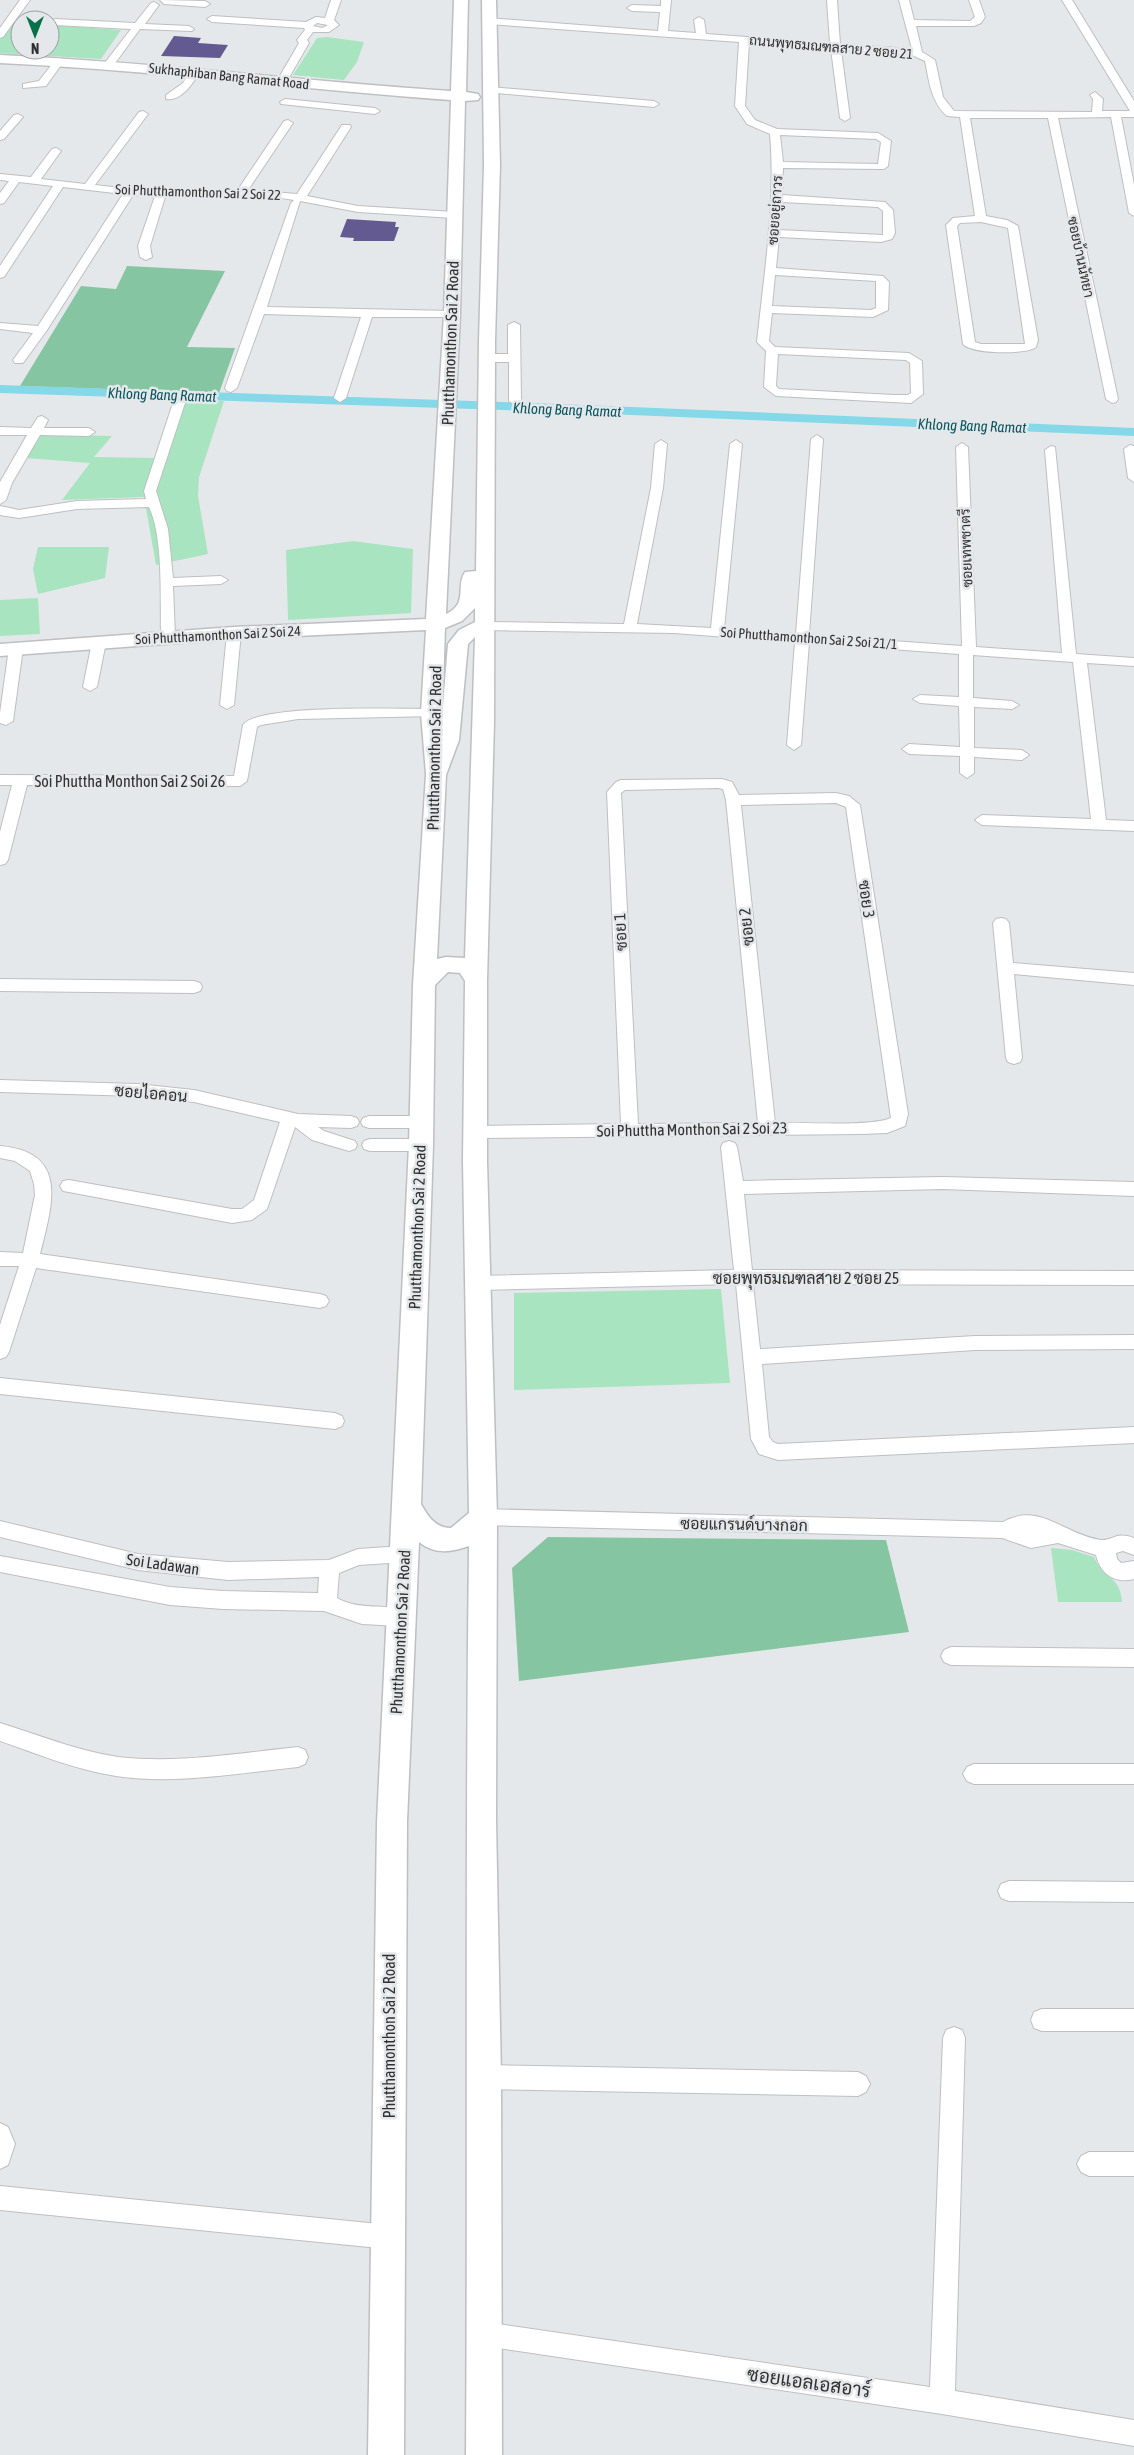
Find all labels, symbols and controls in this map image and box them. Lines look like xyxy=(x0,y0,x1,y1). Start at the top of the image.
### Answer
north arrow xyxy=(10,10,60,60)
street label: ถนนพุทธมณฑลสาย 2 ซอย 21 xyxy=(748,32,914,64)
text: N xyxy=(31,40,39,56)
street label: Sukhaphiban Bang Ramat Road xyxy=(148,60,310,92)
street label: ซอยอยู่ถาวร xyxy=(765,174,787,246)
street label: Soi Phutthamonthon Sai 2 Soi 22 xyxy=(115,181,281,203)
street label: ซอยบ้านนัทยา xyxy=(1065,215,1098,299)
street label: Phutthamonthon Sai 2 Road xyxy=(438,260,462,426)
water label: Khlong Bang Ramat xyxy=(107,384,217,405)
water label: Khlong Bang Ramat xyxy=(512,399,622,420)
water label: Khlong Bang Ramat xyxy=(917,415,1027,436)
street label: ซอยเทพชาตรี xyxy=(956,508,975,588)
street label: Soi Phutthamonthon Sai 2 Soi 24 xyxy=(135,623,302,647)
street label: Soi Phutthamonthon Sai 2 Soi 21/1 xyxy=(720,624,898,652)
street label: Phutthamonthon Sai 2 Road xyxy=(424,666,444,830)
street label: Soi Phuttha Monthon Sai 2 Soi 26 xyxy=(35,772,225,790)
street label: ซอย 3 xyxy=(855,879,879,919)
street label: ซอย 2 xyxy=(735,907,757,947)
street label: ซอย 1 xyxy=(610,912,630,952)
street label: ซอยไอคอน xyxy=(114,1079,188,1105)
street label: Soi Phuttha Monthon Sai 2 Soi 23 xyxy=(596,1118,788,1140)
street label: Phutthamonthon Sai 2 Road xyxy=(405,1144,429,1310)
street label: ซอยพุทธมณฑลสาย 2 ซอย 25 xyxy=(713,1269,899,1290)
street label: ซอยแกรนด์บางกอก xyxy=(680,1511,808,1534)
street label: Phutthamonthon Sai 2 Road xyxy=(387,1549,413,1715)
street label: Soi Ladawan xyxy=(125,1550,201,1578)
street label: Phutthamonthon Sai 2 Road xyxy=(380,1954,398,2118)
street label: ซอยแอลเอสอาร์ xyxy=(746,2361,872,2402)

